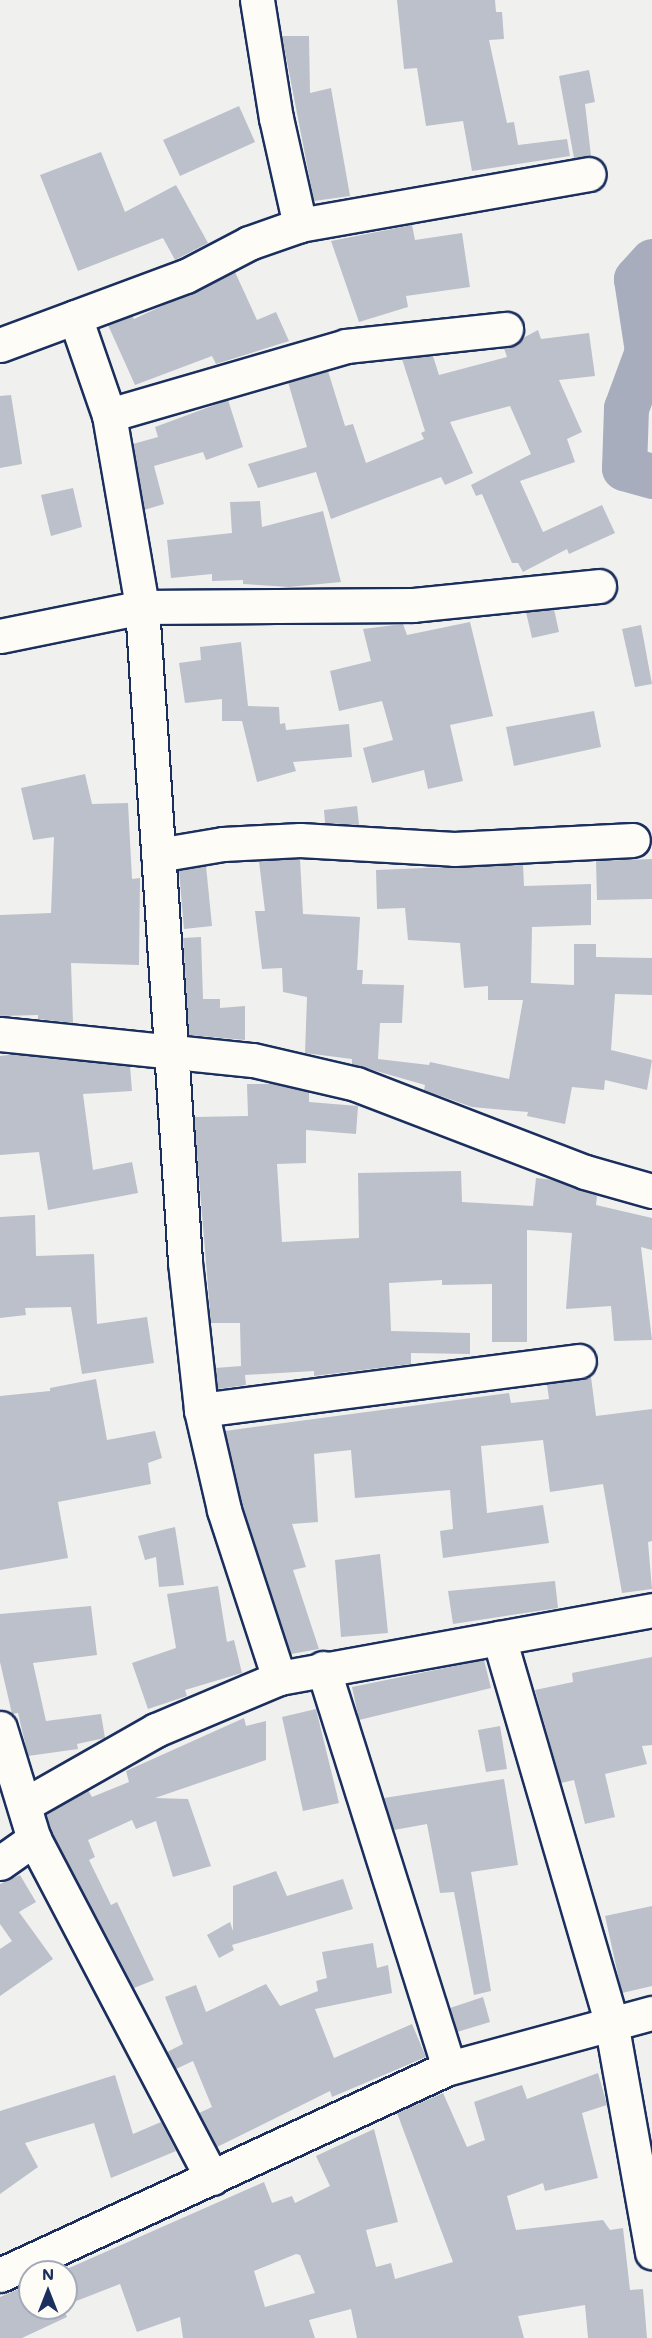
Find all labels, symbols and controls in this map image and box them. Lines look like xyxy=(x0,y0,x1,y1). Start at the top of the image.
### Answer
north arrow xyxy=(18,2260,78,2320)
text: N xyxy=(42,2263,54,2284)

